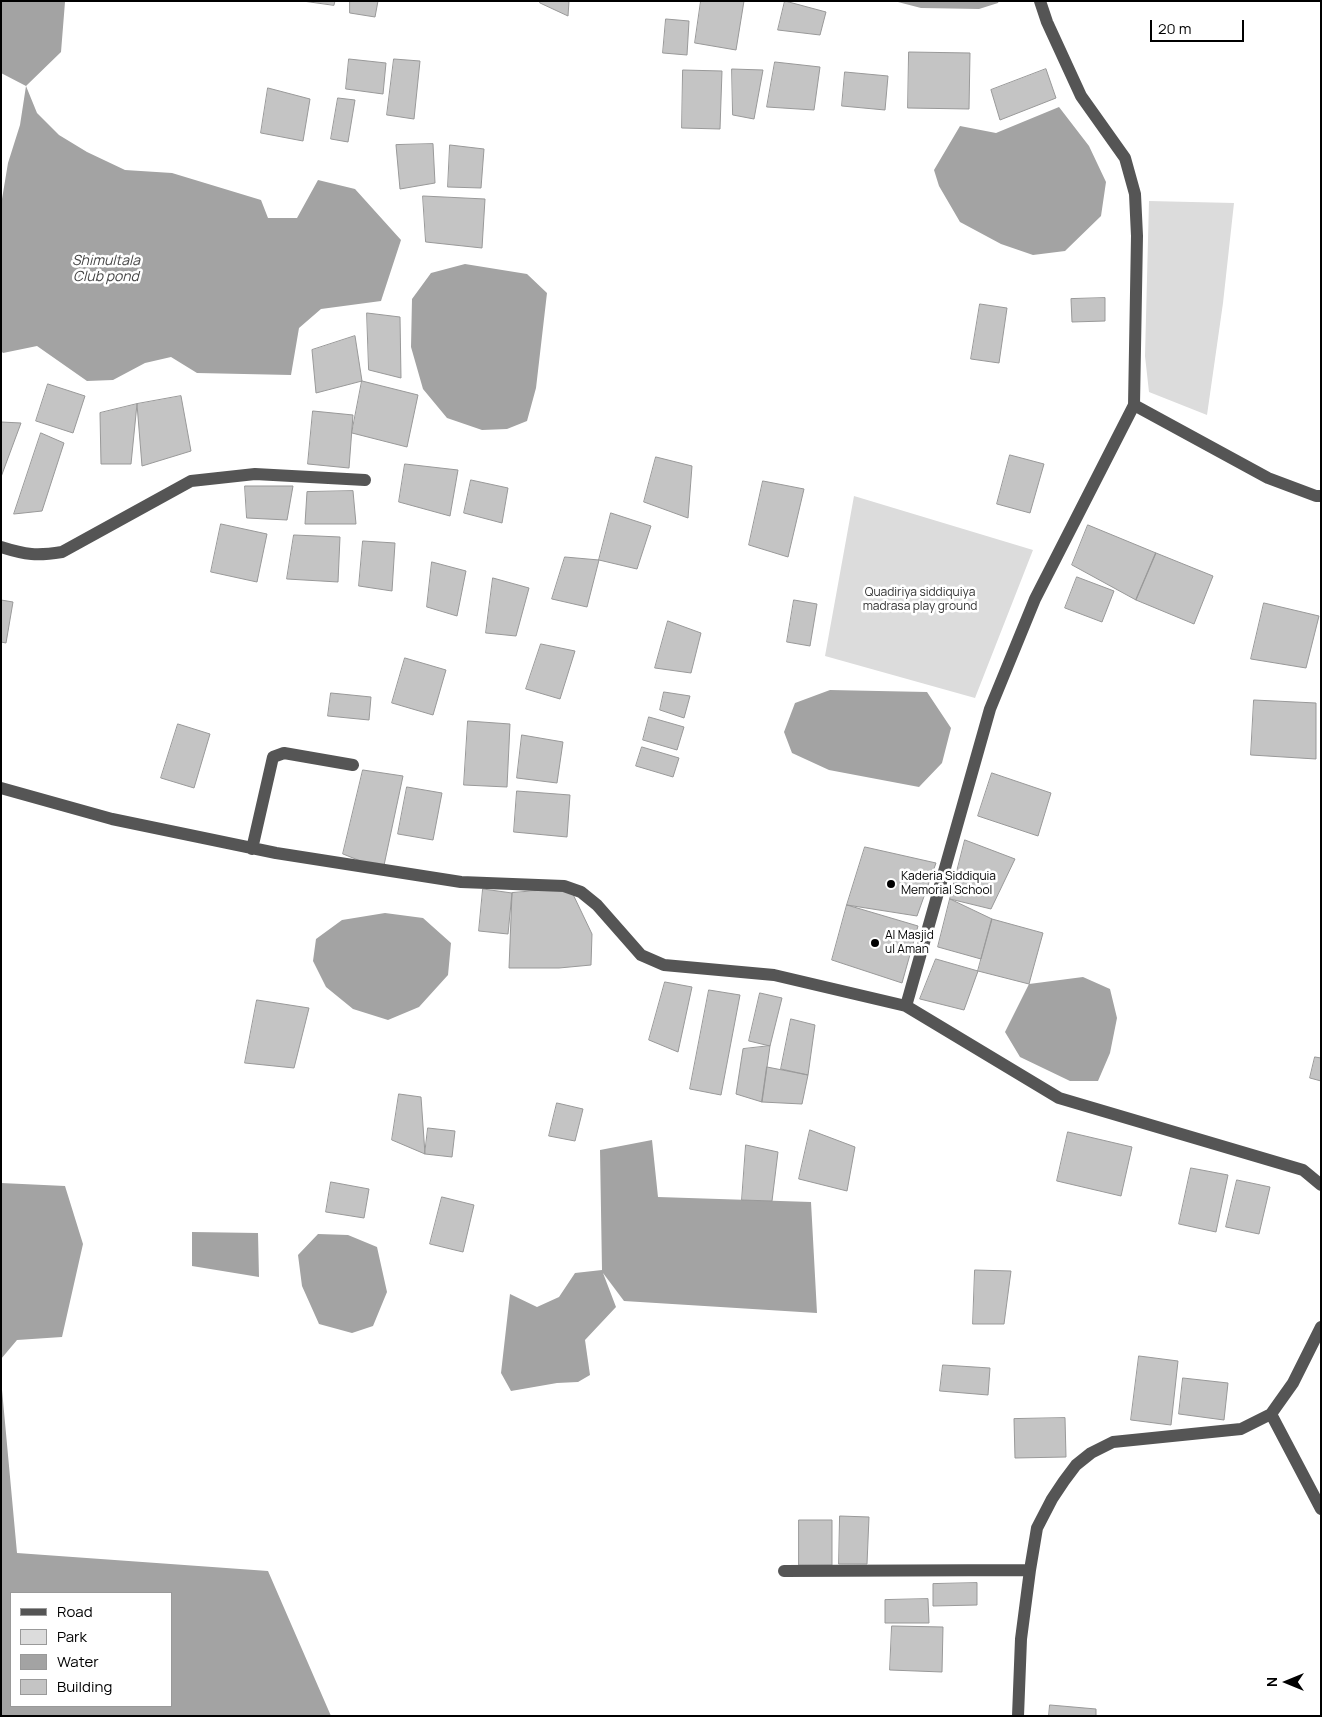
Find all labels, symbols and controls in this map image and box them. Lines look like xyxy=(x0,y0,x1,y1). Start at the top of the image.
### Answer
scale bar xyxy=(1152,10,1246,42)
text: 20 m xyxy=(1158,18,1191,39)
water label: Shimultala Club pond xyxy=(72,253,140,286)
park label: Quadiriya siddiquiya madrasa play ground xyxy=(863,586,977,614)
place label: Kaderia Siddiquia Memorial School xyxy=(901,870,996,898)
marker: Kaderia Siddiquia Memorial School xyxy=(885,878,897,890)
place label: Al Masjid ul Aman xyxy=(885,929,934,957)
marker: Al Masjid ul Aman xyxy=(869,937,881,949)
legend xyxy=(10,1592,172,1707)
text: Road xyxy=(57,1601,93,1622)
text: Park xyxy=(57,1626,87,1647)
text: Water xyxy=(57,1651,99,1672)
north arrow xyxy=(1262,1657,1312,1707)
text: Building xyxy=(57,1676,112,1697)
text: N xyxy=(1262,1677,1281,1687)

